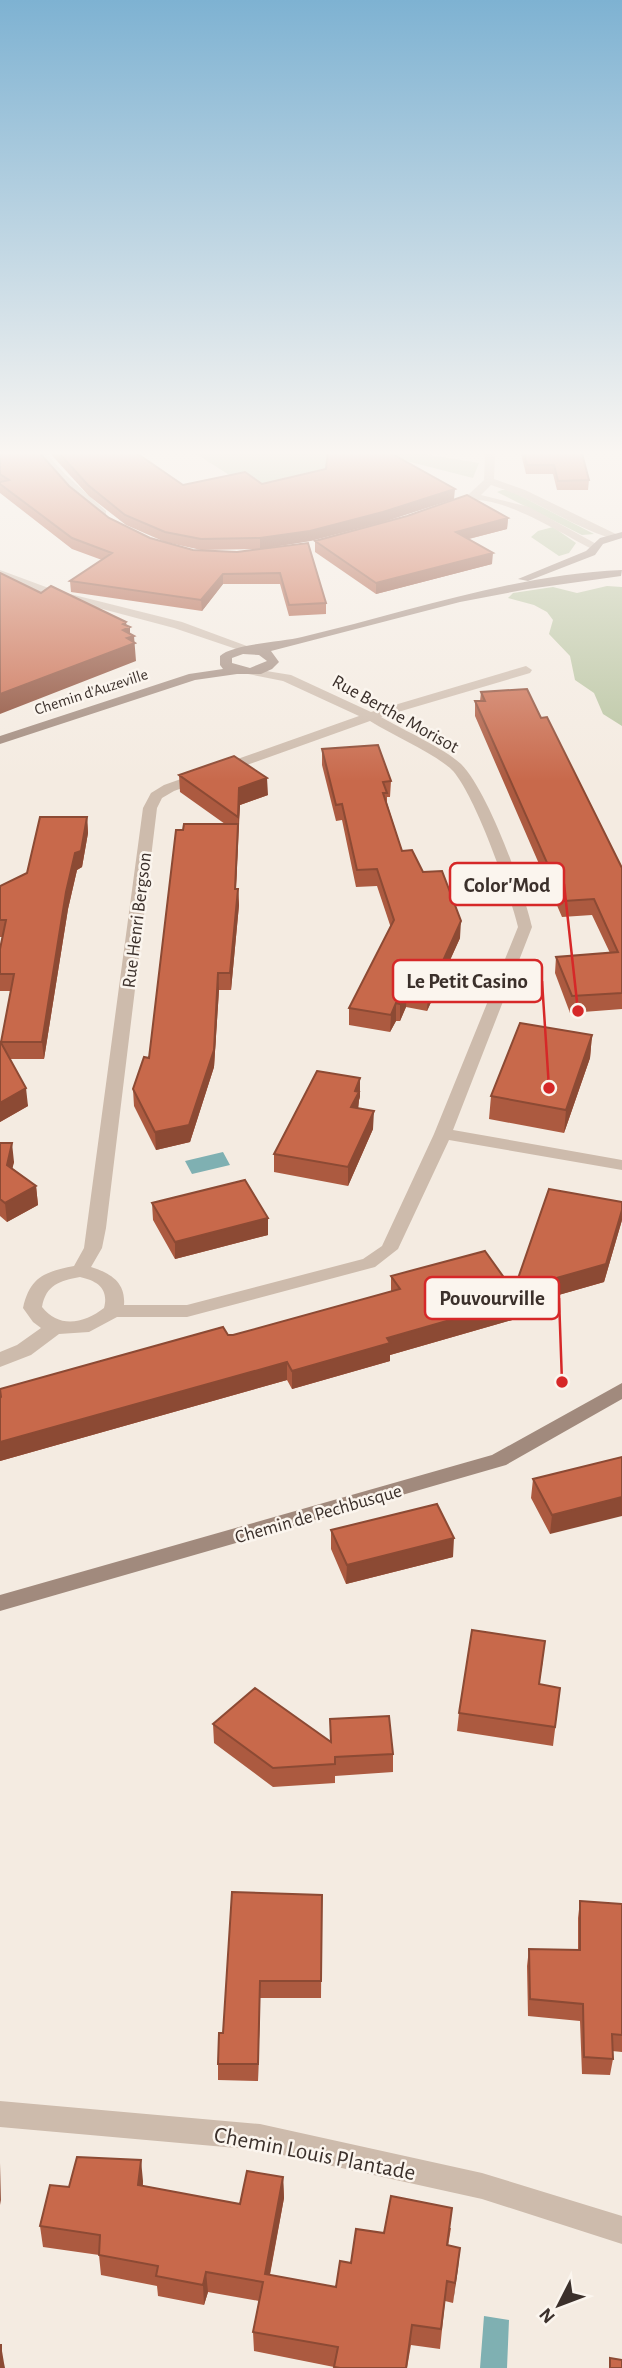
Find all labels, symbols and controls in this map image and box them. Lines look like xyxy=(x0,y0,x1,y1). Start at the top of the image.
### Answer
street label: Chemin d'Auzeville xyxy=(33,666,150,718)
street label: Rue Berthe Morisot xyxy=(329,672,462,757)
street label: Rue Henri Bergson xyxy=(120,851,155,989)
callout: Color'Mod xyxy=(450,863,564,905)
text: Color'Mod xyxy=(464,875,550,896)
callout: Le Petit Casino xyxy=(393,960,542,1002)
text: Le Petit Casino xyxy=(406,971,528,992)
callout: Pouvourville xyxy=(425,1277,559,1319)
text: Pouvourville xyxy=(439,1288,545,1309)
street label: Chemin de Pechbusque xyxy=(233,1482,404,1547)
street label: Chemin Louis Plantade xyxy=(212,2124,417,2185)
north arrow xyxy=(524,2270,594,2340)
text: N xyxy=(536,2304,559,2327)

